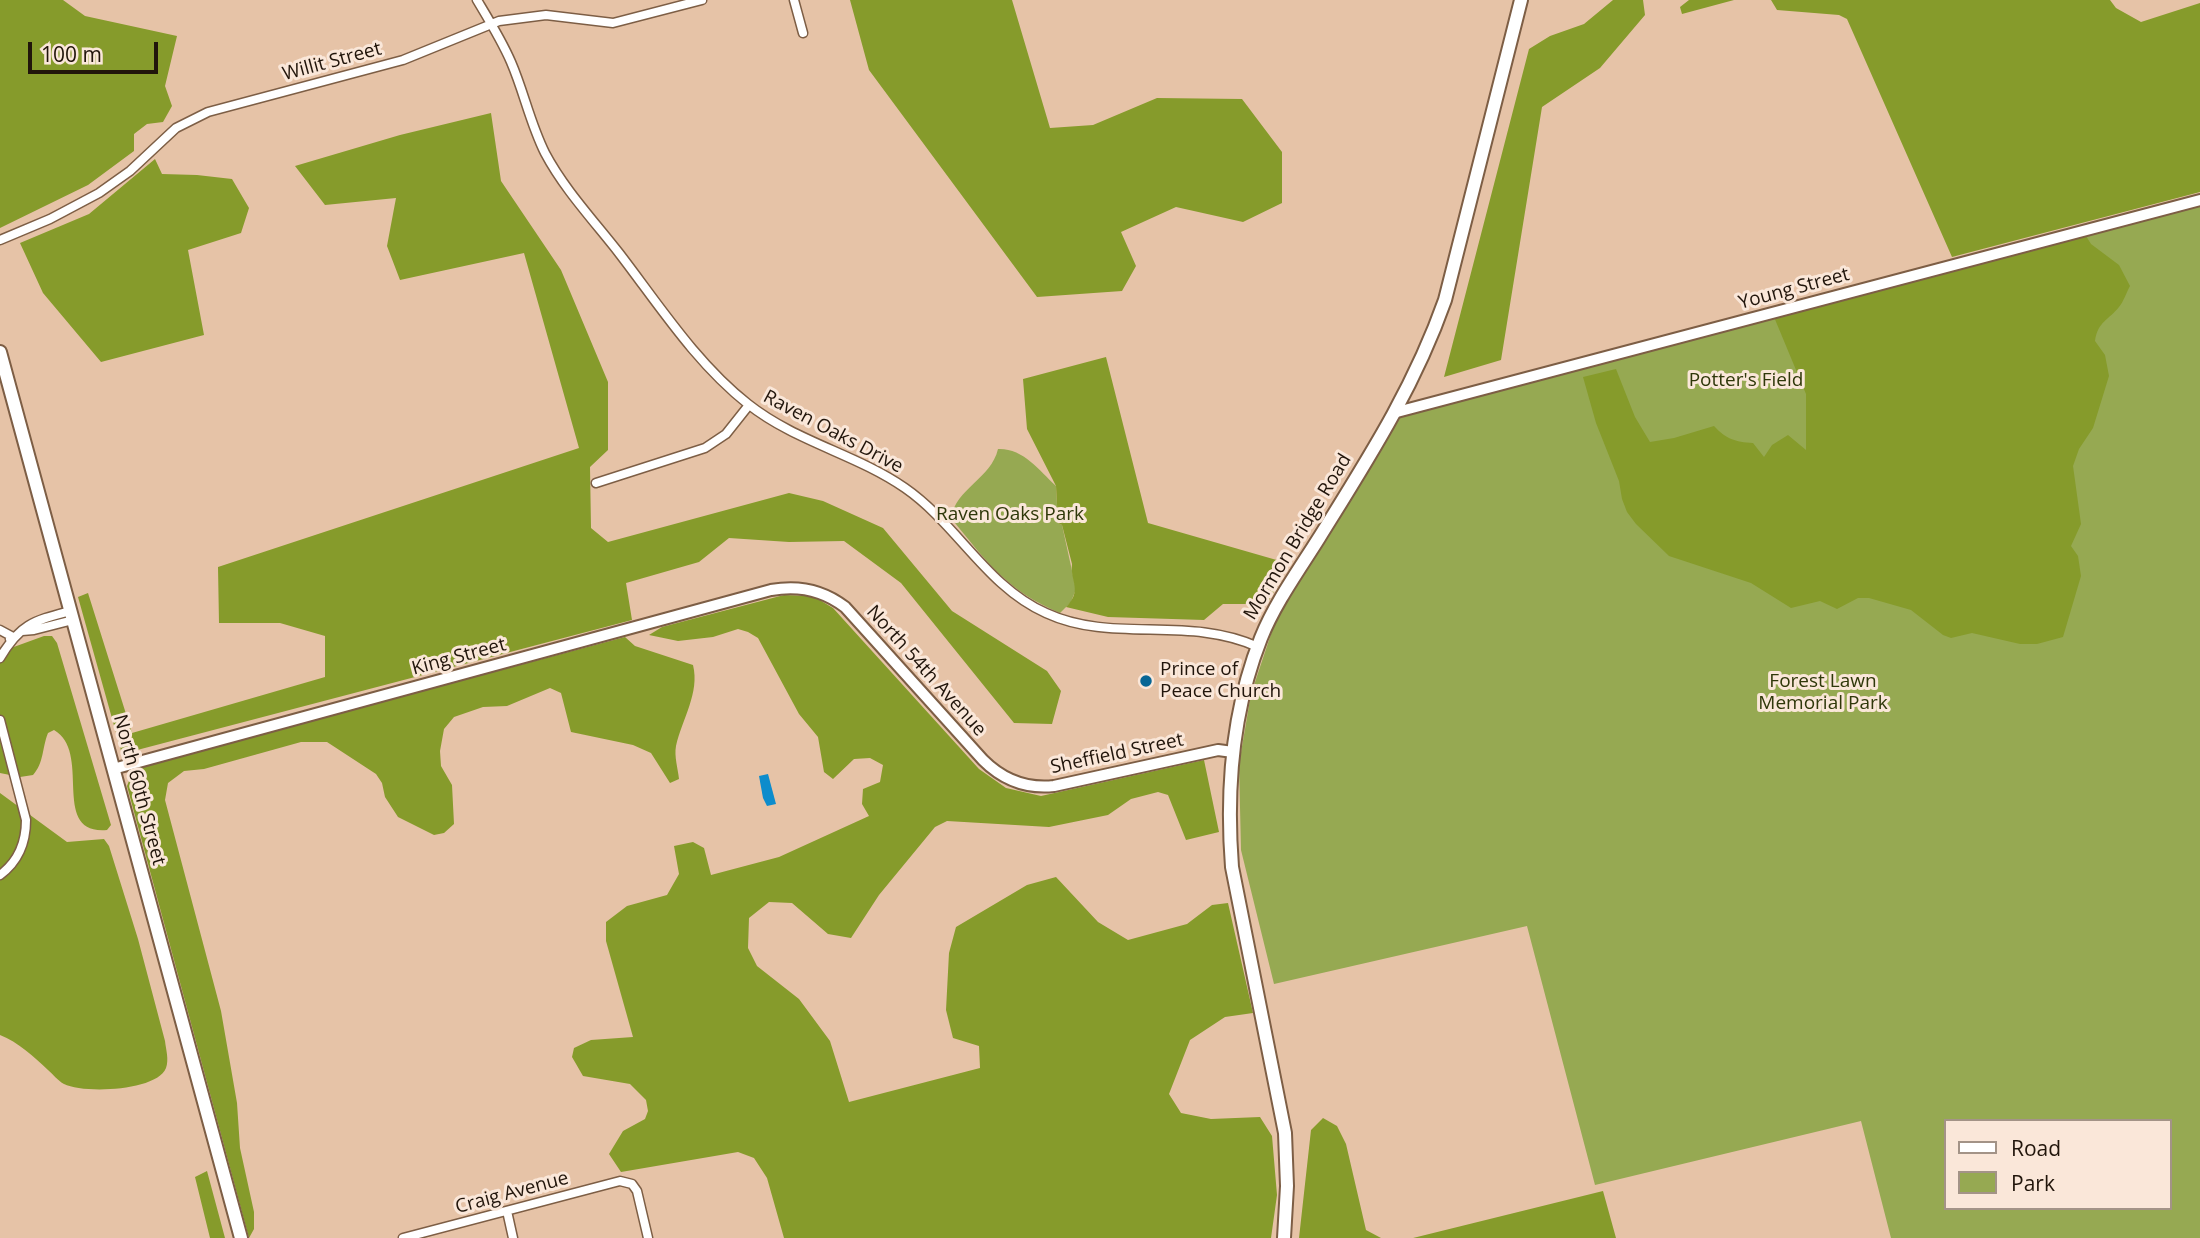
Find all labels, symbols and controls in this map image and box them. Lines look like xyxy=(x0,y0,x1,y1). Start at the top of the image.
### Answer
scale bar xyxy=(32,28,161,72)
street label: Willit Street xyxy=(280,38,384,86)
text: 100 m xyxy=(41,40,102,68)
street label: Young Street xyxy=(1736,263,1852,315)
park label: Potter's Field xyxy=(1689,370,1803,392)
street label: Raven Oaks Drive xyxy=(759,386,907,478)
street label: Mormon Bridge Road xyxy=(1239,450,1357,624)
park label: Raven Oaks Park xyxy=(936,504,1084,526)
street label: North 54th Avenue xyxy=(861,601,991,741)
street label: King Street xyxy=(409,634,509,680)
place label: Prince of Peace Church xyxy=(1160,659,1281,703)
park label: Forest Lawn Memorial Park xyxy=(1758,671,1888,715)
marker: Prince of Peace Church xyxy=(1138,673,1154,689)
street label: North 60th Street xyxy=(108,712,170,868)
street label: Sheffield Street xyxy=(1048,729,1186,779)
legend xyxy=(1944,1119,2172,1210)
text: Road xyxy=(2011,1134,2061,1162)
street label: Craig Avenue xyxy=(453,1167,571,1219)
text: Park xyxy=(2011,1169,2055,1197)

